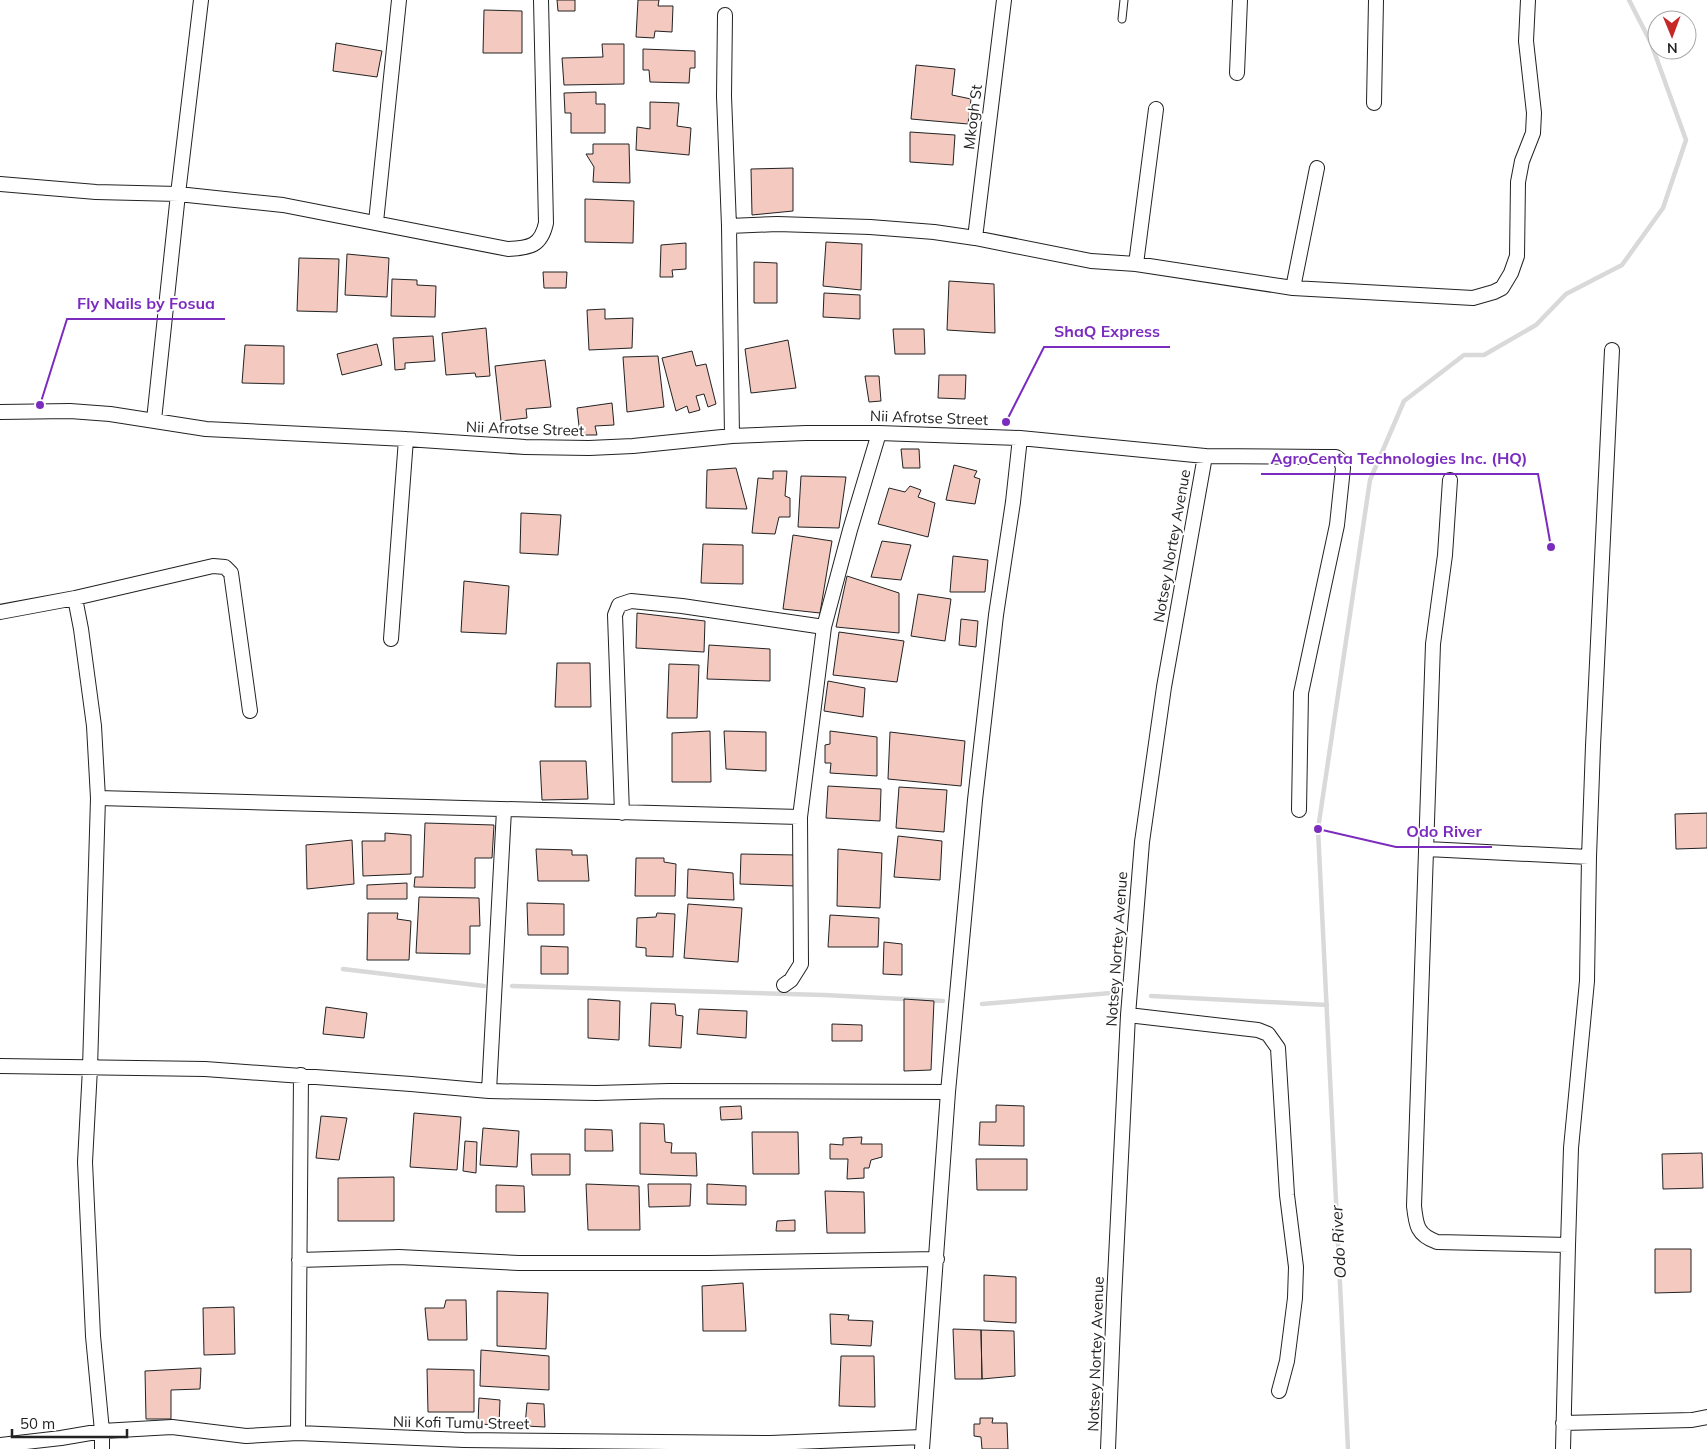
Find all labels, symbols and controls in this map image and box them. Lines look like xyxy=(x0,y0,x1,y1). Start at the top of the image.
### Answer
north arrow xyxy=(1647,10,1697,60)
text: N xyxy=(1667,39,1678,57)
street label: Mkogh St xyxy=(959,83,986,151)
callout: Fly Nails by Fosua xyxy=(67,288,225,319)
text: Fly Nails by Fosua xyxy=(77,293,215,313)
callout: ShaQ Express xyxy=(1044,316,1170,347)
text: ShaQ Express xyxy=(1054,321,1160,341)
street label: Nii Afrotse Street xyxy=(870,406,988,429)
street label: Nii Afrotse Street xyxy=(466,417,584,440)
callout: AgroCenta Technologies Inc. (HQ) xyxy=(1261,443,1538,474)
text: AgroCenta Technologies Inc. (HQ) xyxy=(1271,448,1527,468)
street label: Notsey Nortey Avenue xyxy=(1149,468,1194,624)
callout: Odo River xyxy=(1396,816,1492,847)
text: Odo River xyxy=(1406,821,1482,841)
street label: Notsey Nortey Avenue xyxy=(1102,871,1131,1027)
water label: Odo River xyxy=(1326,1204,1350,1279)
street label: Notsey Nortey Avenue xyxy=(1083,1276,1108,1432)
scale bar xyxy=(12,1406,128,1438)
street label: Nii Kofi Tumu Street xyxy=(393,1412,529,1433)
text: 50 m xyxy=(20,1414,55,1433)

